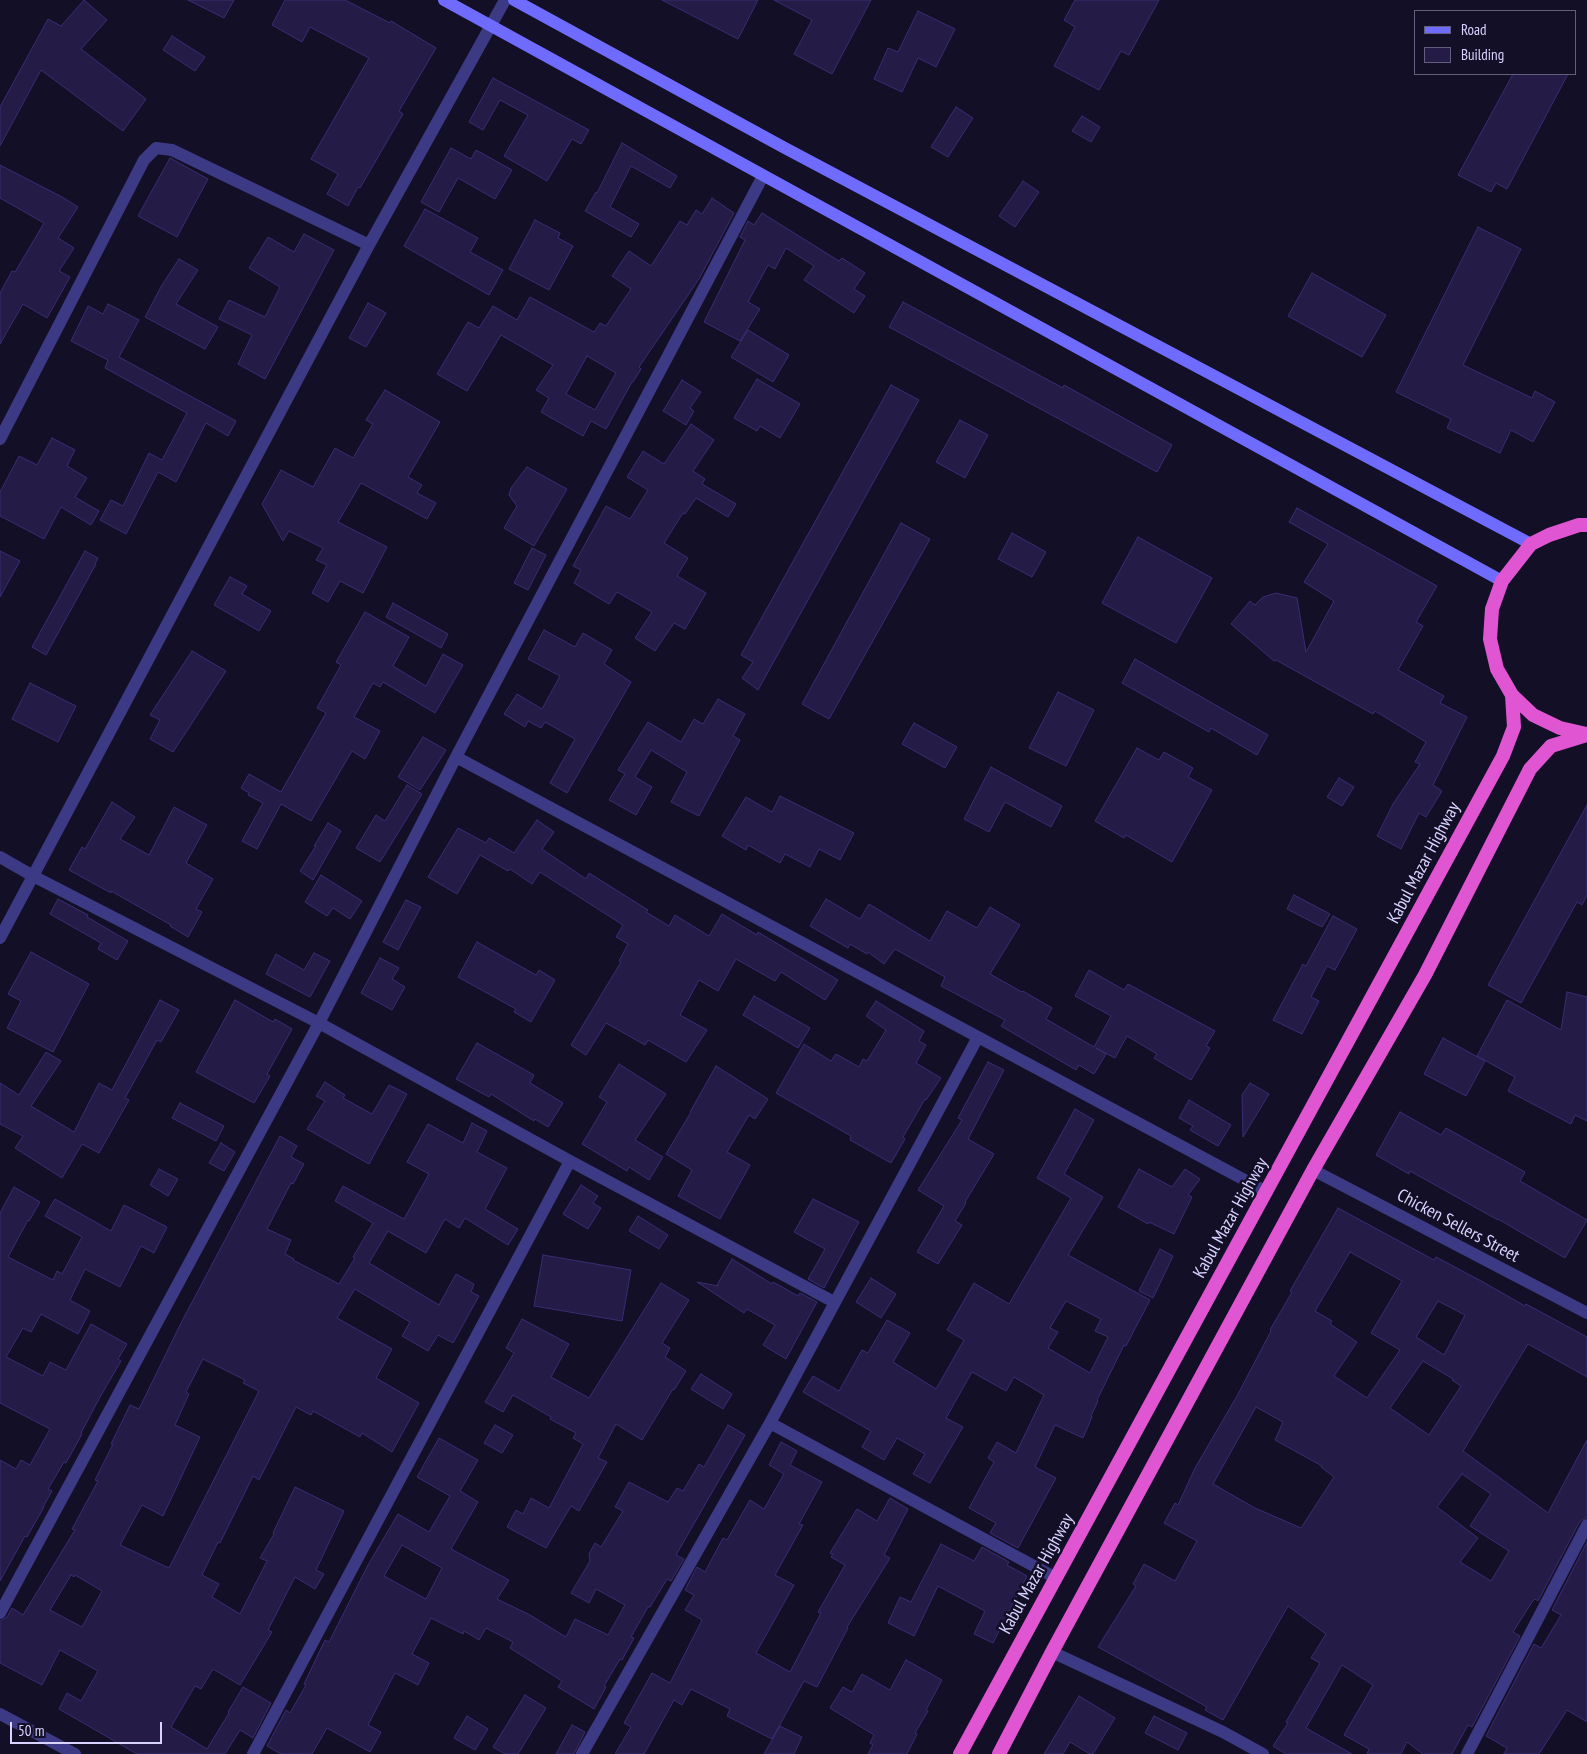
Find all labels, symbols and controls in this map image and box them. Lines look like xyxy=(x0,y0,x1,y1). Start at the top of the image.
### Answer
legend xyxy=(1414,10,1577,75)
text: Road xyxy=(1461,20,1487,39)
text: Building xyxy=(1461,45,1504,64)
street label: Kabul Mazar Highway xyxy=(1383,799,1465,927)
street label: Kabul Mazar Highway xyxy=(1189,1154,1273,1282)
street label: Chicken Sellers Street xyxy=(1393,1185,1523,1267)
street label: Kabul Mazar Highway xyxy=(995,1510,1079,1638)
scale bar xyxy=(12,1712,165,1744)
text: 50 m xyxy=(18,1721,44,1740)

